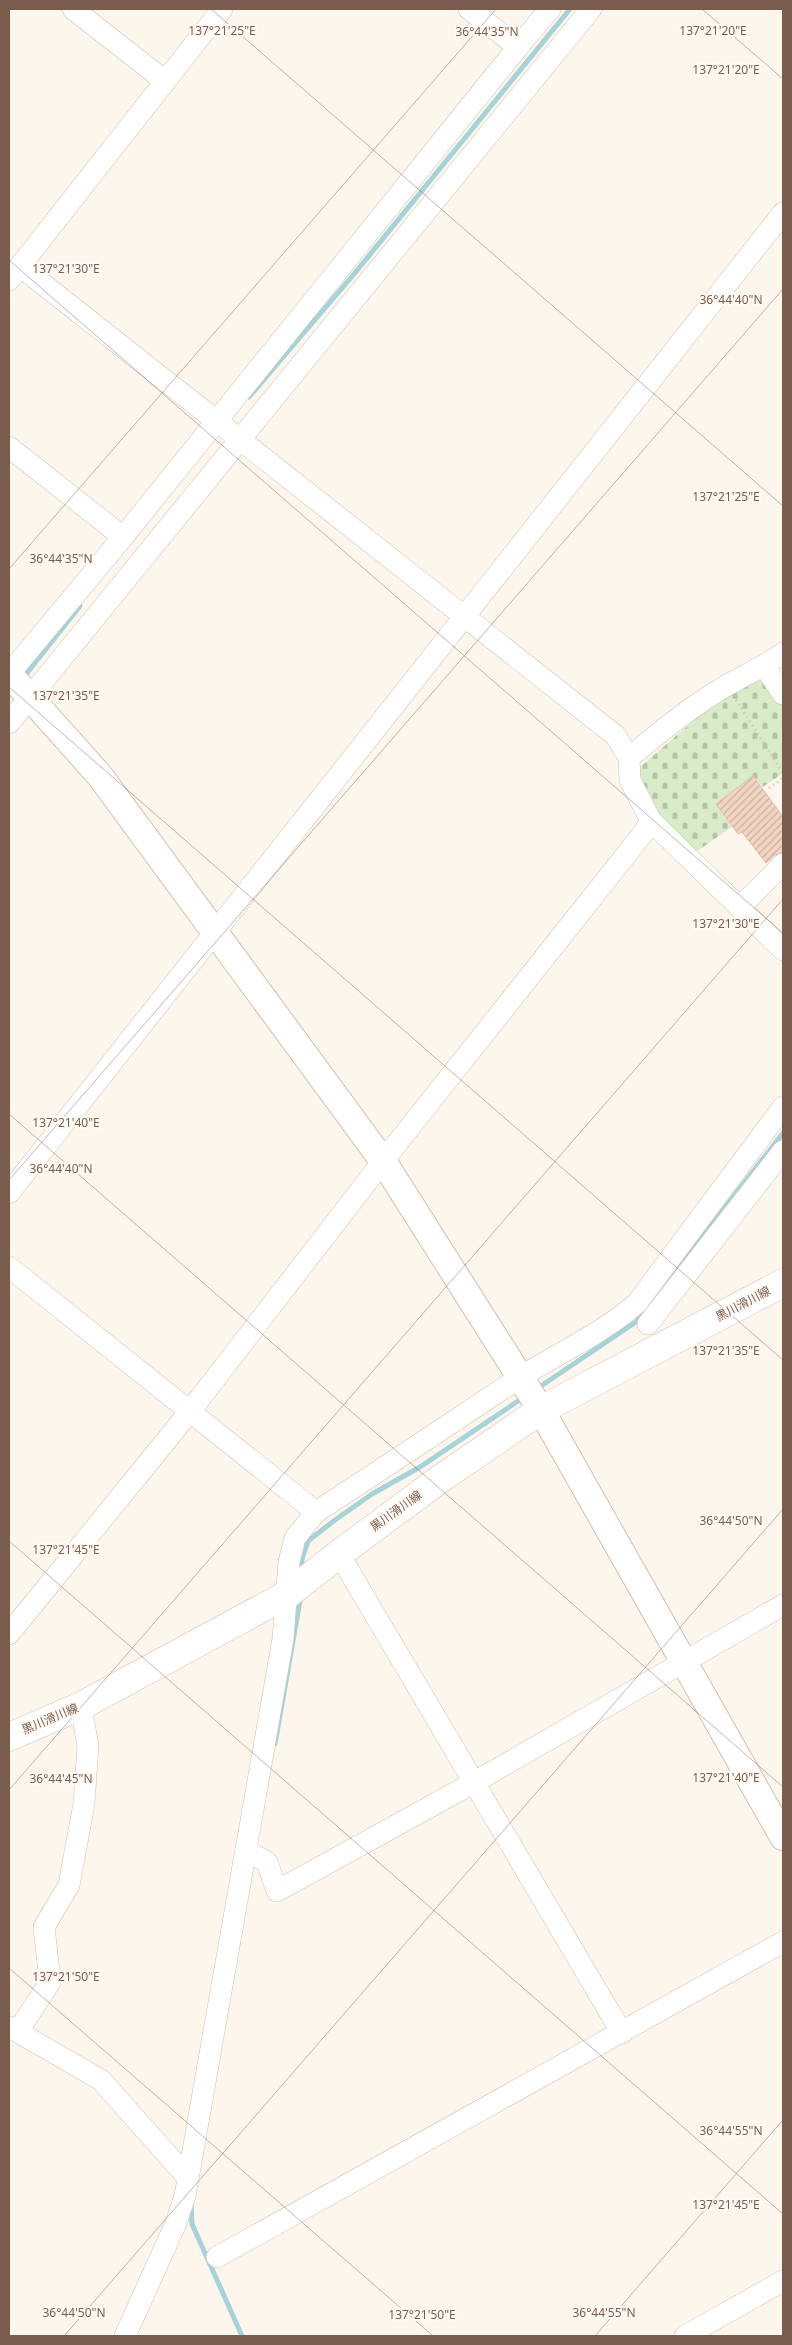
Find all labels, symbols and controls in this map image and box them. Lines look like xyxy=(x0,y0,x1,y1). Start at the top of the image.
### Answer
text: 137°21'25"E xyxy=(188,22,256,39)
text: 137°21'20"E xyxy=(679,22,747,39)
text: 36°44'35"N xyxy=(455,23,519,40)
text: 137°21'20"E xyxy=(692,61,760,78)
text: 137°21'30"E xyxy=(32,260,100,277)
text: 36°44'40"N xyxy=(699,291,763,308)
text: 137°21'25"E xyxy=(692,488,760,505)
text: 36°44'35"N xyxy=(29,550,93,567)
text: 137°21'35"E xyxy=(32,687,100,704)
text: 137°21'30"E xyxy=(692,915,760,932)
text: 137°21'40"E xyxy=(32,1114,100,1131)
text: 36°44'40"N xyxy=(29,1160,93,1177)
street label: 黒川滑川線 xyxy=(712,1282,773,1325)
text: 137°21'35"E xyxy=(692,1342,760,1359)
street label: 黒川滑川線 xyxy=(366,1486,425,1535)
text: 36°44'50"N xyxy=(699,1512,763,1529)
text: 137°21'45"E xyxy=(32,1541,100,1558)
street label: 黒川滑川線 xyxy=(19,1699,81,1738)
text: 137°21'40"E xyxy=(692,1769,760,1786)
text: 36°44'45"N xyxy=(29,1770,93,1787)
text: 137°21'50"E xyxy=(32,1968,100,1985)
text: 36°44'55"N xyxy=(699,2122,763,2139)
text: 137°21'45"E xyxy=(692,2196,760,2213)
text: 36°44'50"N xyxy=(42,2304,106,2321)
text: 36°44'55"N xyxy=(572,2304,636,2321)
text: 137°21'50"E xyxy=(388,2306,456,2323)

